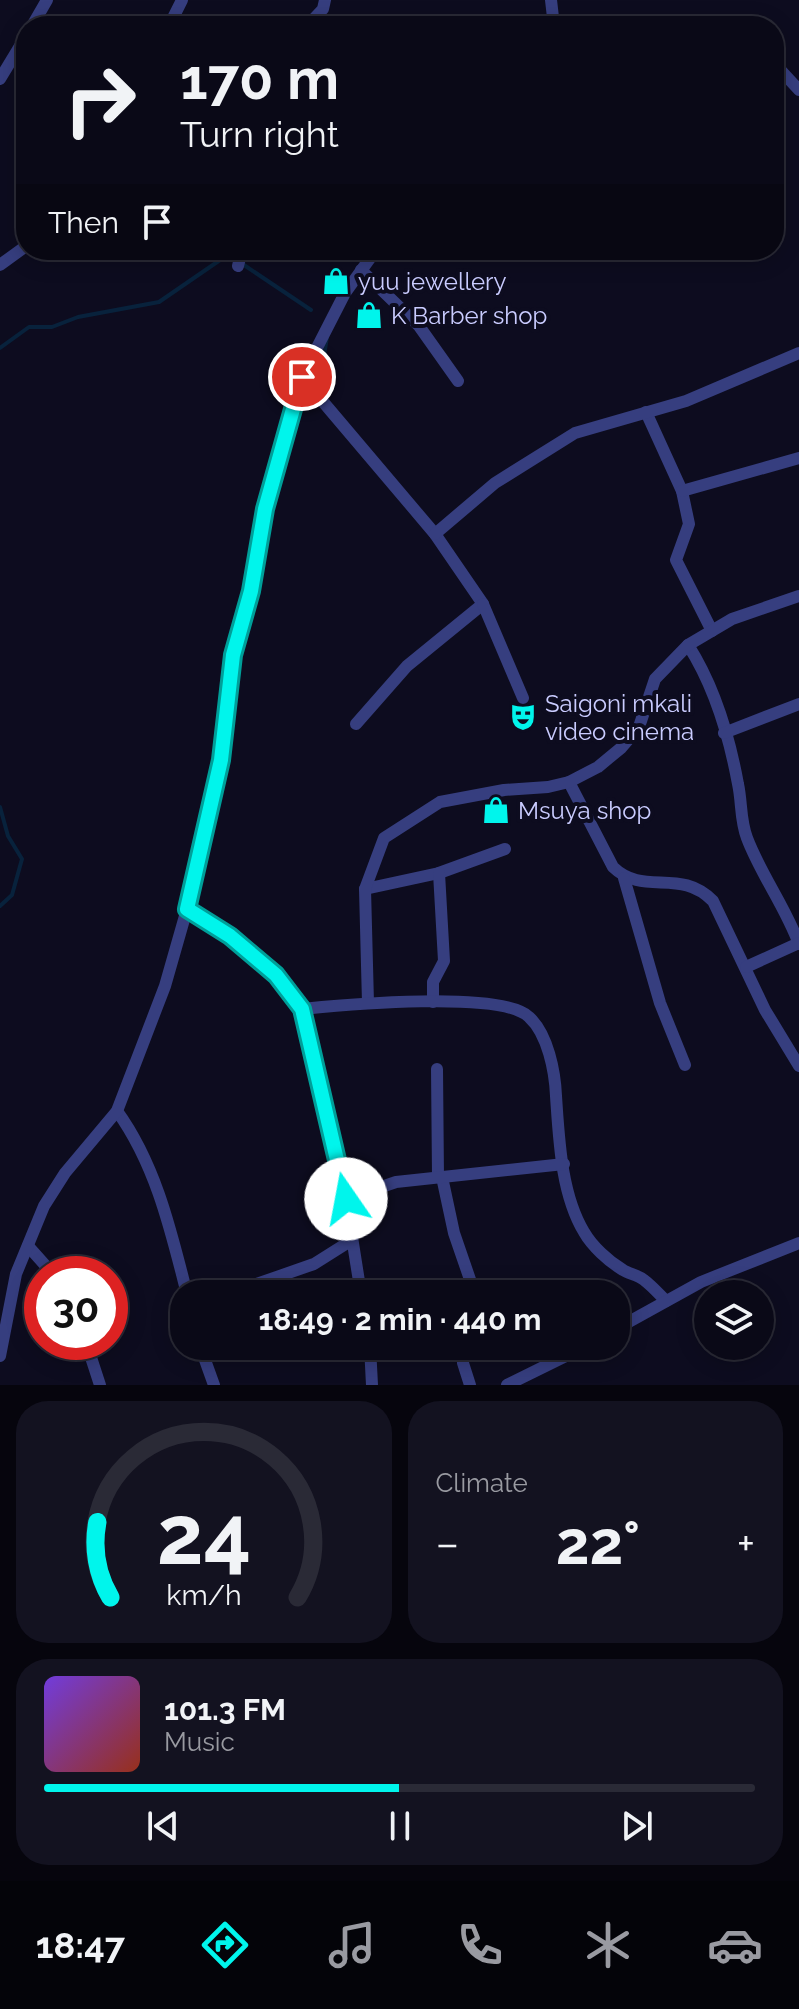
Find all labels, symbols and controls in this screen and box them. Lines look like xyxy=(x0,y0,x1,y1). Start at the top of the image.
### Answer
text: 170 m xyxy=(180,46,339,112)
icon: right xyxy=(48,48,152,152)
text: Turn right xyxy=(180,113,339,155)
icon: arrive xyxy=(135,200,179,244)
text: Then xyxy=(48,205,119,240)
shop icon: yuu jewellery xyxy=(321,266,351,296)
place label: yuu jewellery xyxy=(358,267,507,296)
shop icon: K Barber shop xyxy=(354,300,384,330)
place label: K Barber shop xyxy=(391,301,547,330)
pin xyxy=(268,343,336,411)
icon: arrive xyxy=(280,355,324,399)
place label: Saigoni mkali video cinema xyxy=(545,689,694,746)
theatre icon: Saigoni mkali video cinema xyxy=(508,702,538,732)
shop icon: Msuya shop xyxy=(481,795,511,825)
place label: Msuya shop xyxy=(518,796,651,825)
position arrow xyxy=(304,1157,388,1241)
speed limit sign: 30 xyxy=(24,1256,128,1360)
map controls xyxy=(694,1280,774,1360)
button: layers xyxy=(694,1280,774,1360)
text: 18:49 · 2 min · 440 m xyxy=(258,1302,542,1337)
text: Climate xyxy=(436,1468,528,1498)
text: 24 xyxy=(157,1486,251,1583)
text: 22° xyxy=(556,1508,640,1578)
text: − xyxy=(436,1518,459,1569)
text: + xyxy=(737,1518,755,1569)
text: km/h xyxy=(166,1578,241,1612)
text: 101.3 FM xyxy=(164,1692,286,1727)
text: Music xyxy=(164,1727,235,1757)
icon: previous xyxy=(141,1804,185,1848)
icon: pause xyxy=(378,1804,422,1848)
icon: next xyxy=(615,1804,659,1848)
icon: directions xyxy=(197,1917,253,1973)
icon: music xyxy=(324,1917,380,1973)
icon: phone xyxy=(452,1917,508,1973)
icon: climate xyxy=(580,1917,636,1973)
icon: car xyxy=(707,1917,763,1973)
text: 18:47 xyxy=(36,1924,125,1966)

